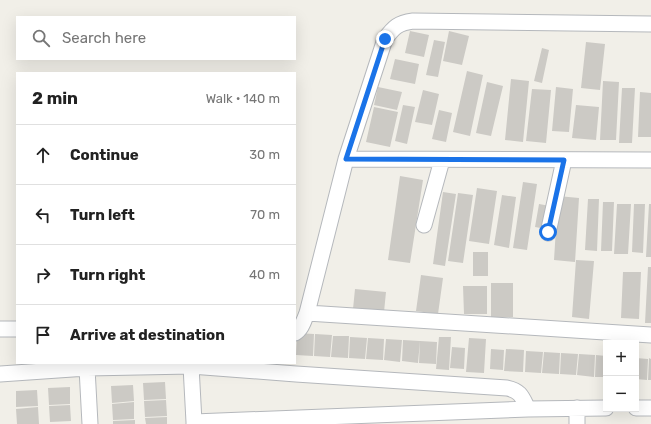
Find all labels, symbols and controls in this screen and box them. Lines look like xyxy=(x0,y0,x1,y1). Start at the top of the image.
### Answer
search box xyxy=(16,16,296,60)
icon: search xyxy=(30,27,52,49)
text: Search here xyxy=(62,29,146,47)
route end xyxy=(376,30,394,48)
text: 2 min xyxy=(32,88,78,108)
text: Walk · 140 m xyxy=(206,91,280,106)
icon: ahead xyxy=(32,144,54,166)
text: Continue xyxy=(70,146,139,164)
text: 30 m xyxy=(249,147,280,162)
icon: left xyxy=(32,204,54,226)
text: Turn left xyxy=(70,206,135,224)
text: 70 m xyxy=(250,207,280,222)
route start xyxy=(539,223,557,241)
icon: right xyxy=(32,264,54,286)
text: Turn right xyxy=(70,266,145,284)
text: 40 m xyxy=(249,267,280,282)
icon: arrive xyxy=(32,324,54,346)
text: Arrive at destination xyxy=(70,326,225,344)
map controls xyxy=(603,340,639,412)
button: + xyxy=(603,340,639,376)
button: − xyxy=(603,376,639,412)

